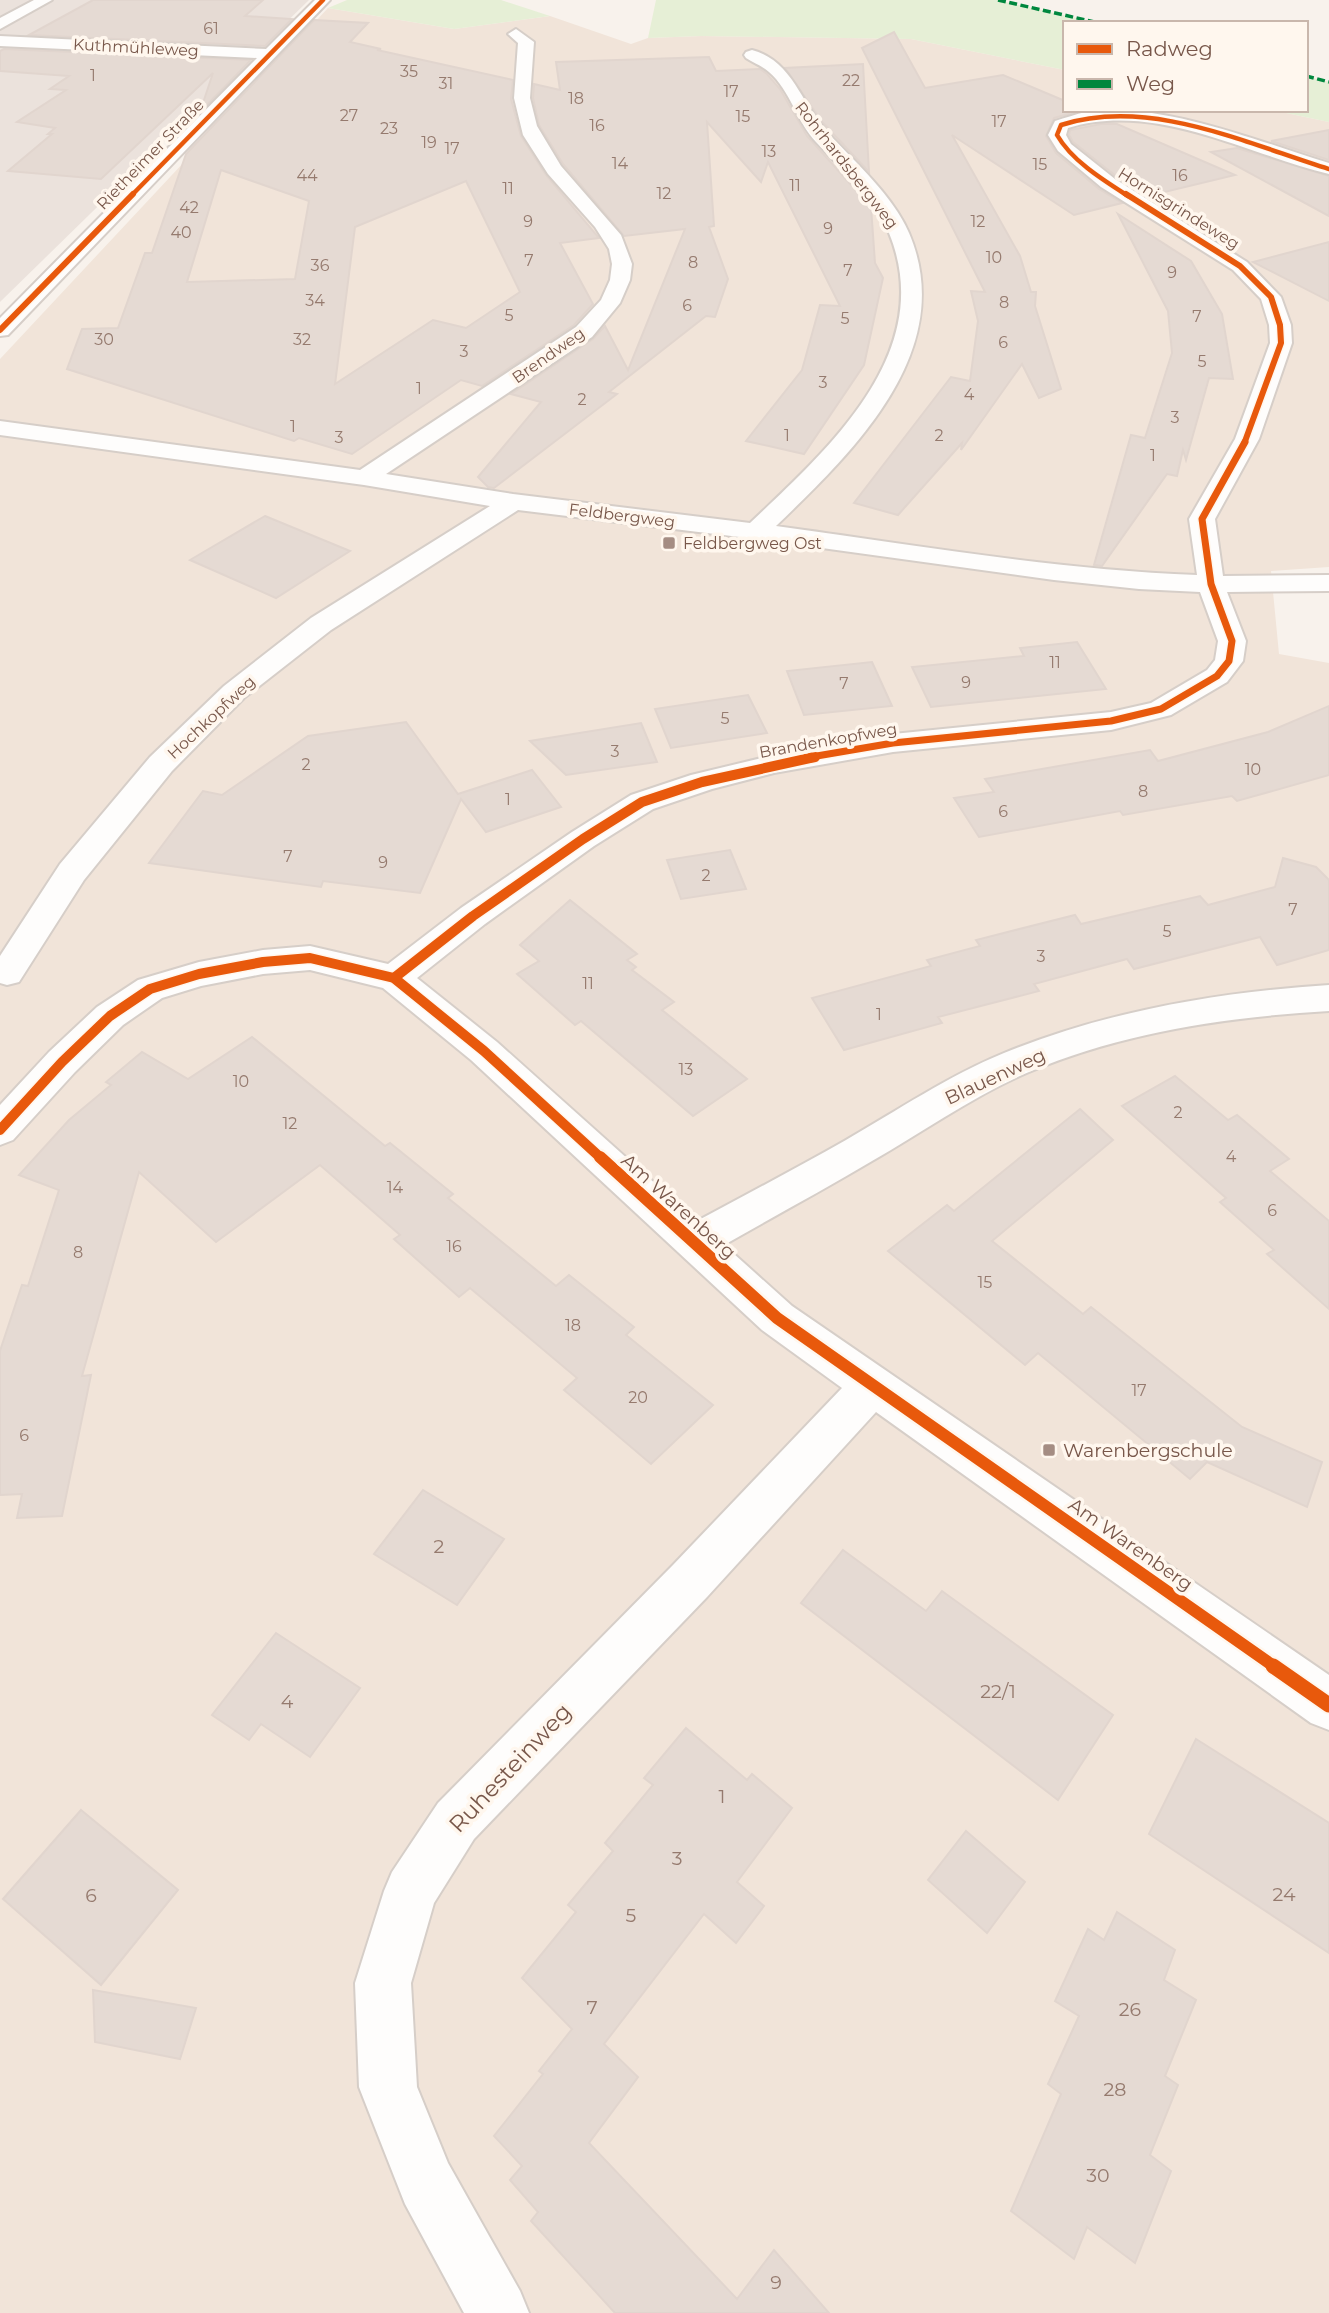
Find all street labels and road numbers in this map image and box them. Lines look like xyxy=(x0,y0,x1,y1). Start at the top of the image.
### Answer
street label: Kuthmühleweg xyxy=(73,35,199,60)
street label: Rietheimer Straße xyxy=(93,95,208,213)
street label: Rohrhardsbergweg xyxy=(791,98,902,233)
street label: Hornisgrindeweg xyxy=(1115,163,1243,253)
street label: Brendweg xyxy=(508,324,588,387)
street label: Feldbergweg xyxy=(568,500,676,531)
street label: Hochkopfweg xyxy=(164,672,259,763)
street label: Brandenkopfweg xyxy=(758,719,898,762)
street label: Blauenweg xyxy=(941,1043,1049,1110)
street label: Am Warenberg xyxy=(617,1149,741,1264)
street label: Am Warenberg xyxy=(1064,1493,1197,1596)
street label: Ruhesteinweg xyxy=(443,1698,577,1838)

